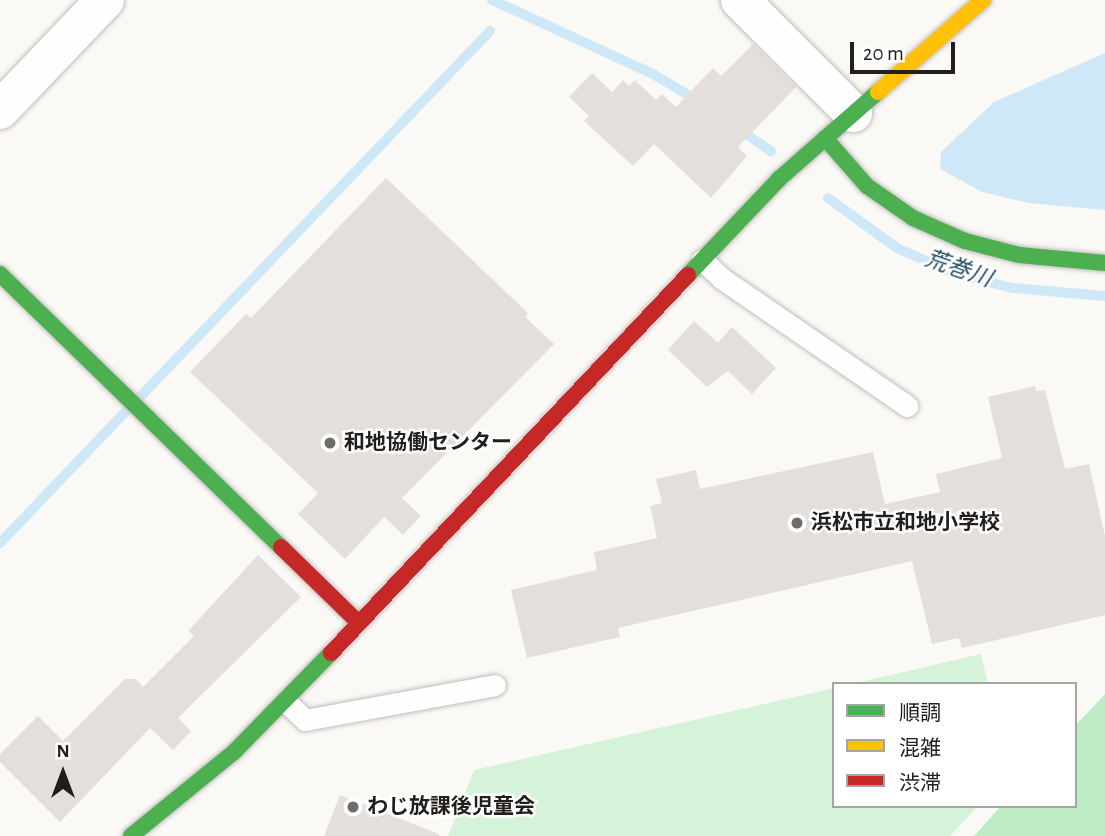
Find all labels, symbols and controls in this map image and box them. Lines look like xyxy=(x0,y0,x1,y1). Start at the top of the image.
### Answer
scale bar xyxy=(853,28,958,72)
text: 20 m xyxy=(863,43,904,64)
water label: 荒巻川 xyxy=(921,246,995,294)
place label: 和地協働センター xyxy=(344,430,512,456)
marker: 和地協働センター xyxy=(322,435,338,451)
place label: 浜松市立和地小学校 xyxy=(811,510,1000,536)
marker: 浜松市立和地小学校 xyxy=(789,515,805,531)
legend xyxy=(832,682,1077,808)
text: 順調 xyxy=(899,703,941,724)
north arrow xyxy=(28,738,98,808)
text: 混雑 xyxy=(899,738,941,759)
text: N xyxy=(56,742,70,761)
text: 渋滞 xyxy=(899,773,941,794)
place label: わじ放課後児童会 xyxy=(367,794,535,820)
marker: わじ放課後児童会 xyxy=(345,799,361,815)

